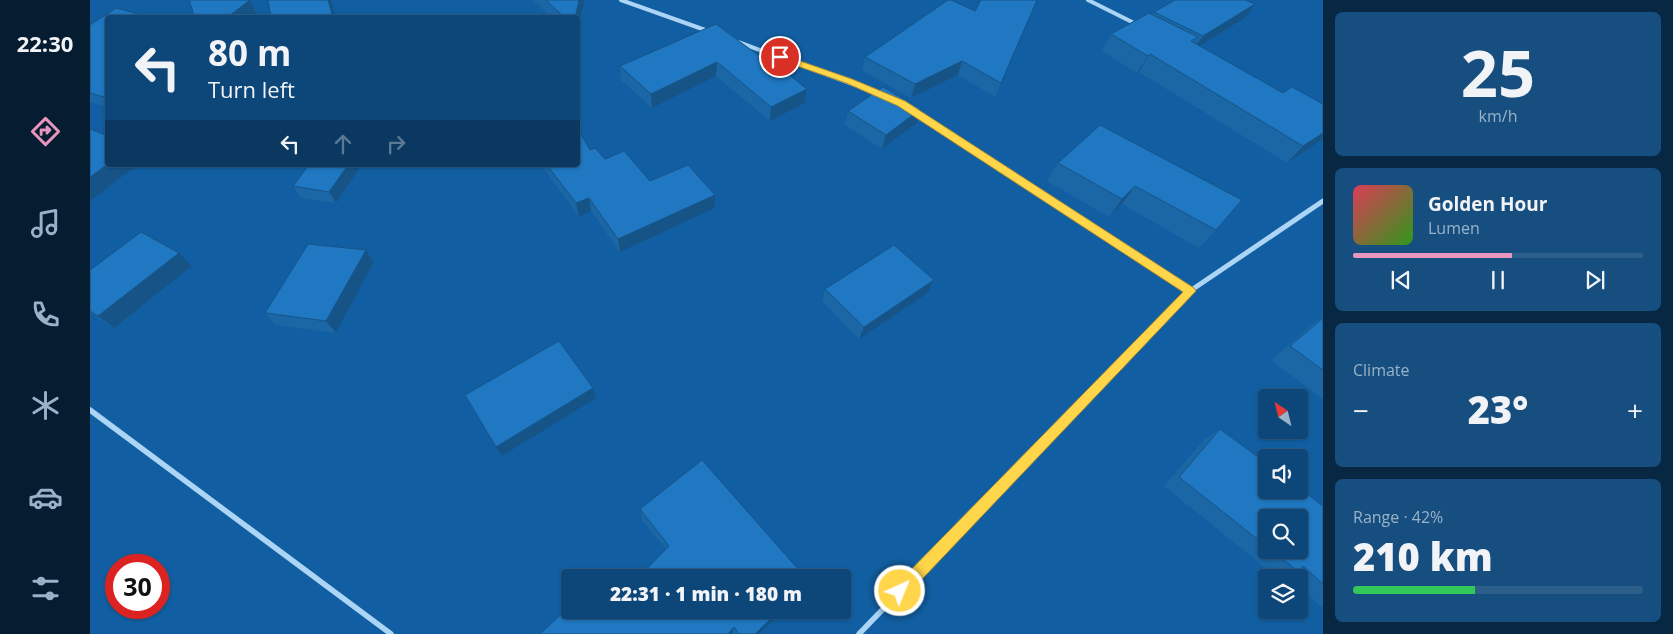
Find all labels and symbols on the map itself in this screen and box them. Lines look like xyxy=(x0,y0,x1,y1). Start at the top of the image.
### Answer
pin xyxy=(759,36,801,78)
north arrow xyxy=(1258,389,1308,439)
speed limit sign: 30 xyxy=(105,554,170,619)
position arrow xyxy=(873,564,925,616)

